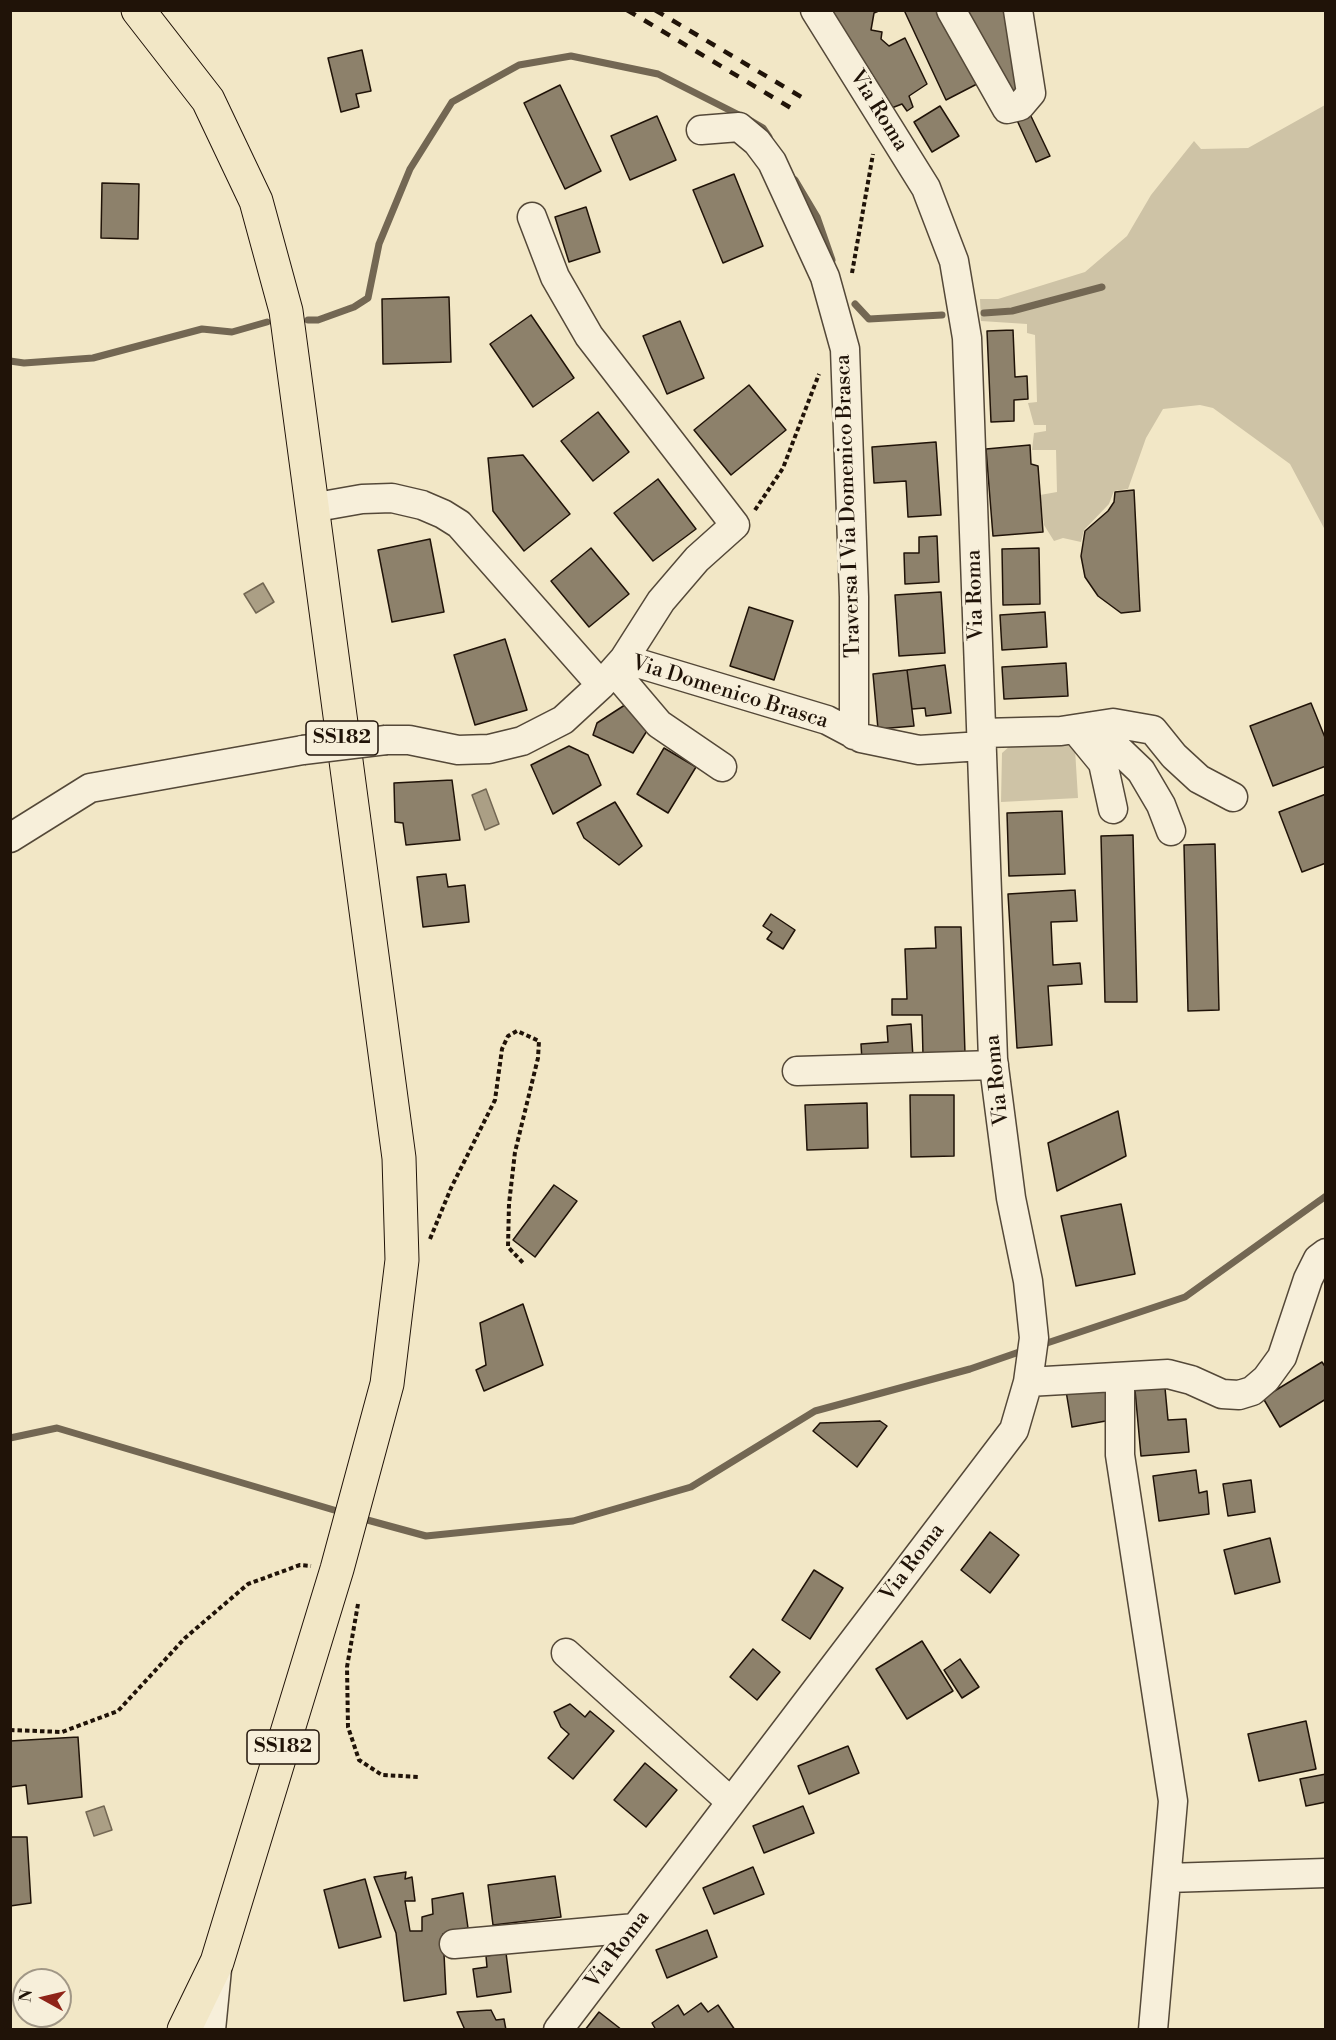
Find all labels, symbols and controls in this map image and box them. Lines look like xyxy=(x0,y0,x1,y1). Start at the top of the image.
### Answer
street label: Via Roma xyxy=(843,66,913,156)
street label: Traversa I Via Domenico Brasca xyxy=(831,354,867,658)
street label: Via Roma xyxy=(962,549,990,641)
street label: Via Domenico Brasca xyxy=(629,651,831,735)
road number: SS182 xyxy=(306,721,378,755)
street label: Via Roma xyxy=(981,1033,1015,1127)
street label: Via Roma xyxy=(876,1519,950,1607)
road number: SS182 xyxy=(247,1730,319,1764)
street label: Via Roma xyxy=(581,1906,655,1994)
north arrow xyxy=(12,1968,72,2028)
text: N xyxy=(15,1988,37,2003)

